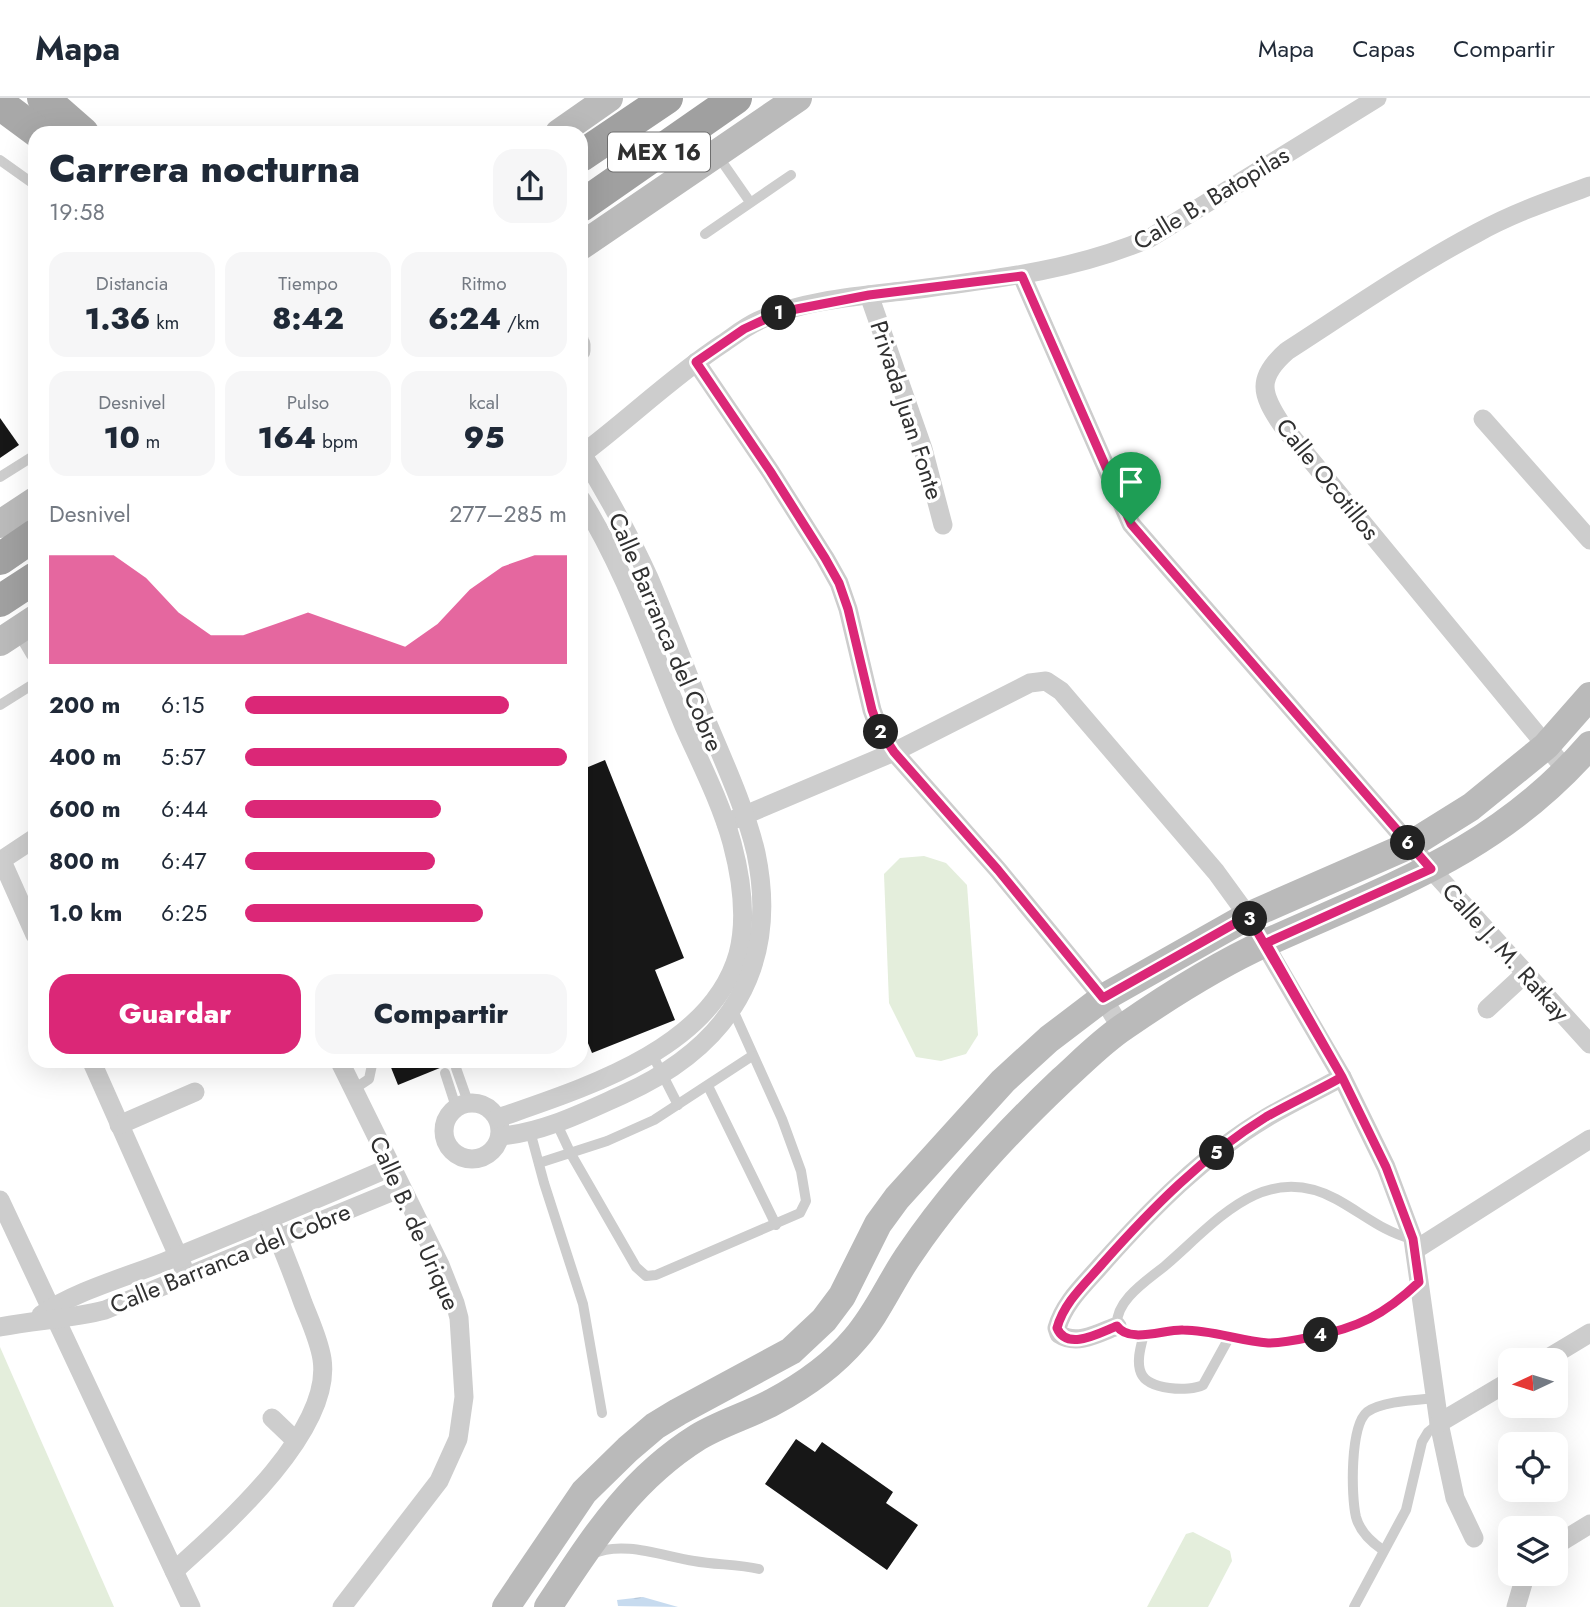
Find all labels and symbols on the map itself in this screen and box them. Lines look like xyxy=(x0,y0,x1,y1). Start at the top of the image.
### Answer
road number: MEX 16 xyxy=(608,132,710,172)
street label: Calle B. Batopilas xyxy=(1126,138,1296,258)
pin: 1 xyxy=(762,296,796,330)
street label: Privada Juan Fonte xyxy=(862,316,952,504)
street label: Calle Ocotillos xyxy=(1268,411,1388,547)
pin xyxy=(1101,452,1161,524)
street label: Calle Barranca del Cobre xyxy=(600,507,732,757)
pin: 2 xyxy=(864,714,898,750)
pin: 6 xyxy=(1390,826,1426,860)
street label: Calle J. M. Ratkay xyxy=(1434,875,1578,1029)
pin: 3 xyxy=(1232,902,1268,936)
street label: Calle B. de Urique xyxy=(361,1130,469,1316)
pin: 5 xyxy=(1200,1136,1234,1170)
street label: Calle Barranca del Cobre xyxy=(105,1194,355,1322)
pin: 4 xyxy=(1304,1318,1338,1352)
north arrow xyxy=(1498,1348,1568,1418)

